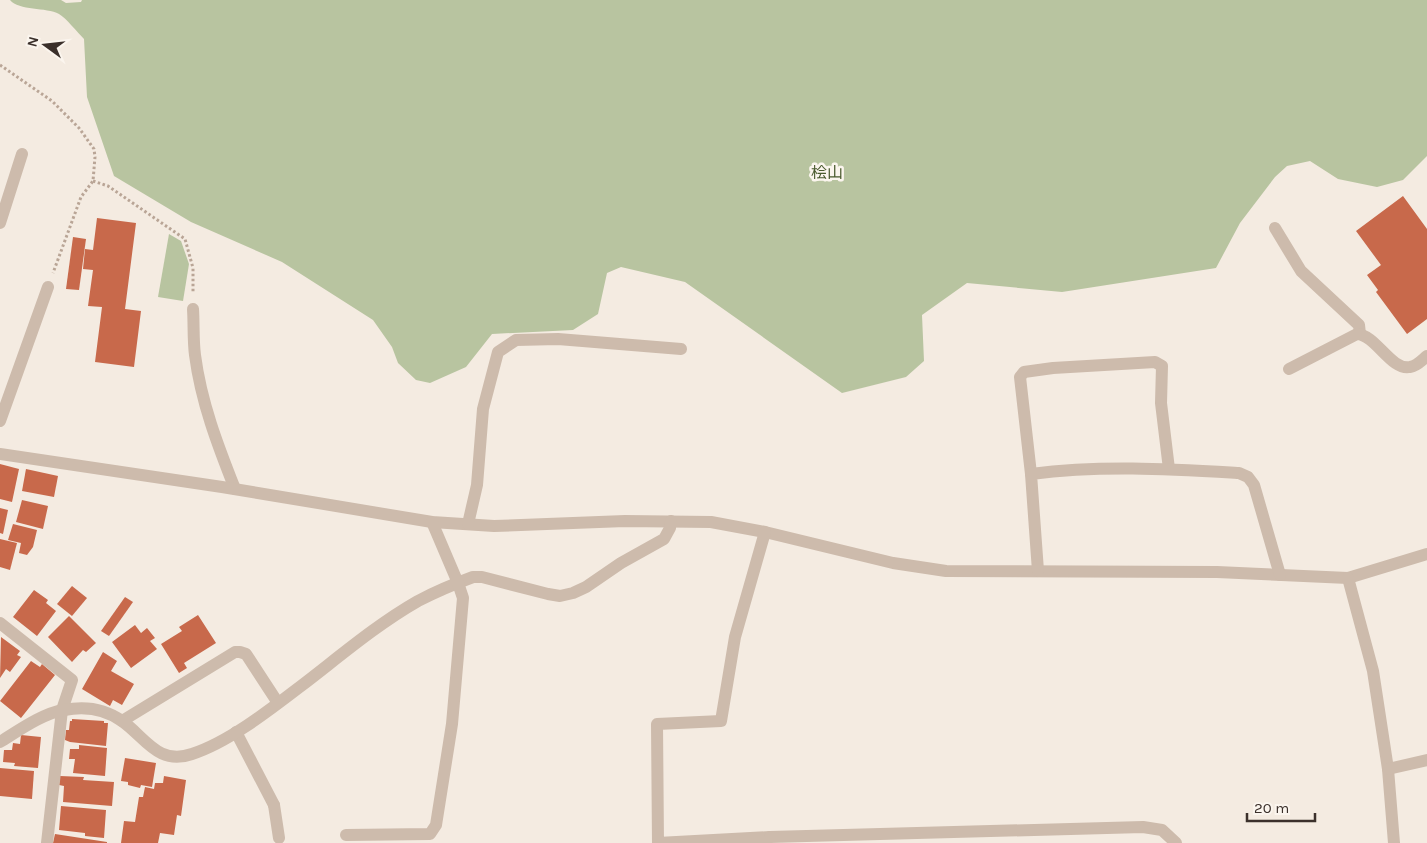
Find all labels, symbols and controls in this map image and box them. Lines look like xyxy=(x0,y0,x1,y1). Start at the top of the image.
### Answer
north arrow xyxy=(20,20,70,70)
text: N xyxy=(23,35,42,49)
park label: 桧山 xyxy=(811,163,843,182)
scale bar xyxy=(1247,790,1314,822)
text: 20 m xyxy=(1254,799,1289,817)

